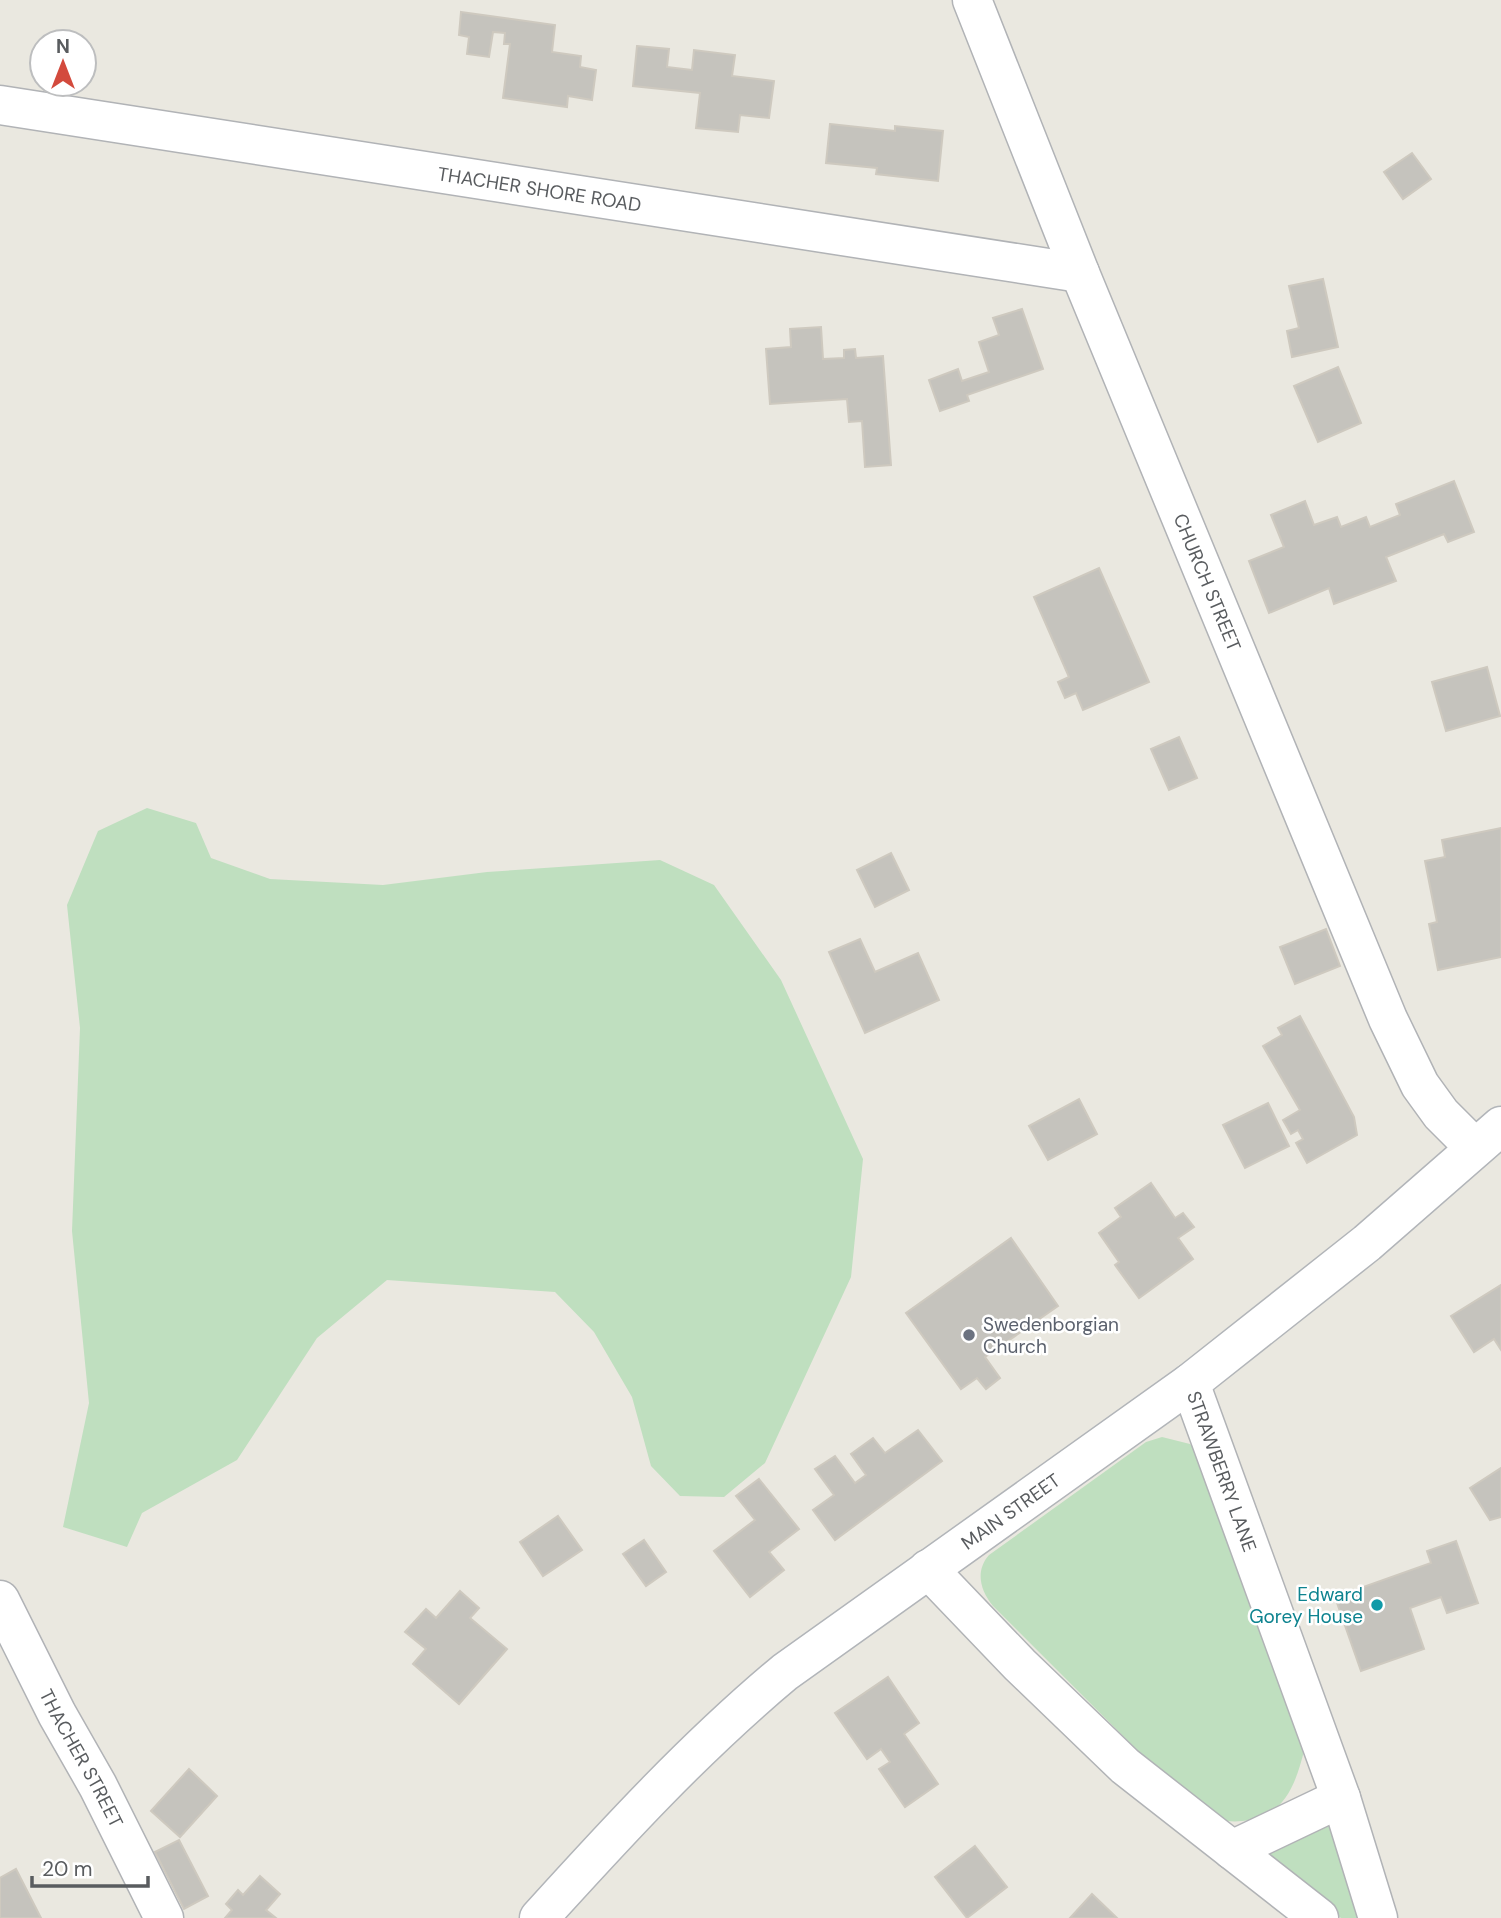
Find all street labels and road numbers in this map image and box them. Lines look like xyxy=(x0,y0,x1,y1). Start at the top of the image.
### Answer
street label: THACHER SHORE ROAD xyxy=(436,161,643,218)
street label: CHURCH STREET xyxy=(1168,510,1247,655)
street label: STRAWBERRY LANE xyxy=(1181,1388,1262,1555)
street label: MAIN STREET xyxy=(956,1468,1065,1556)
street label: THACHER STREET xyxy=(34,1685,129,1832)

